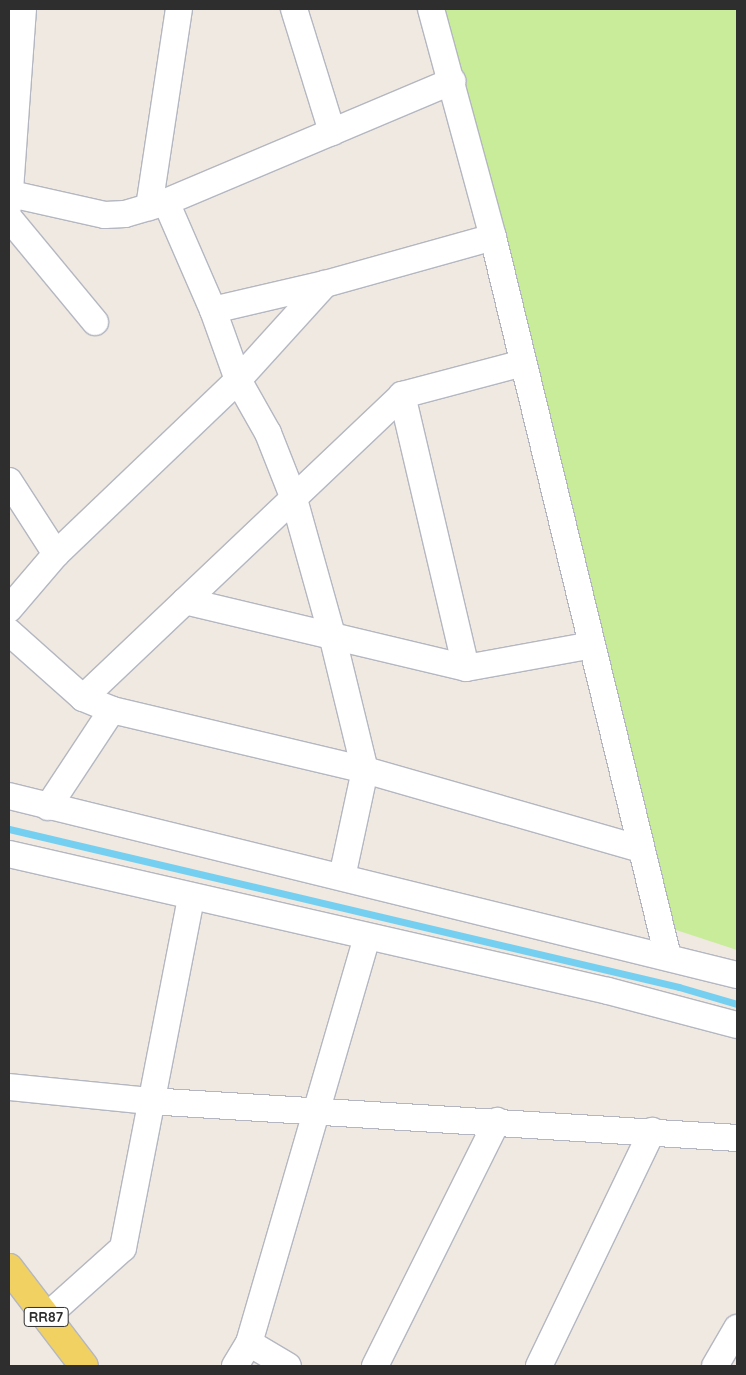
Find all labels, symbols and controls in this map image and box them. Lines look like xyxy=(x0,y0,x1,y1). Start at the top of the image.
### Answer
road number: RR87 xyxy=(23,1305,68,1328)

